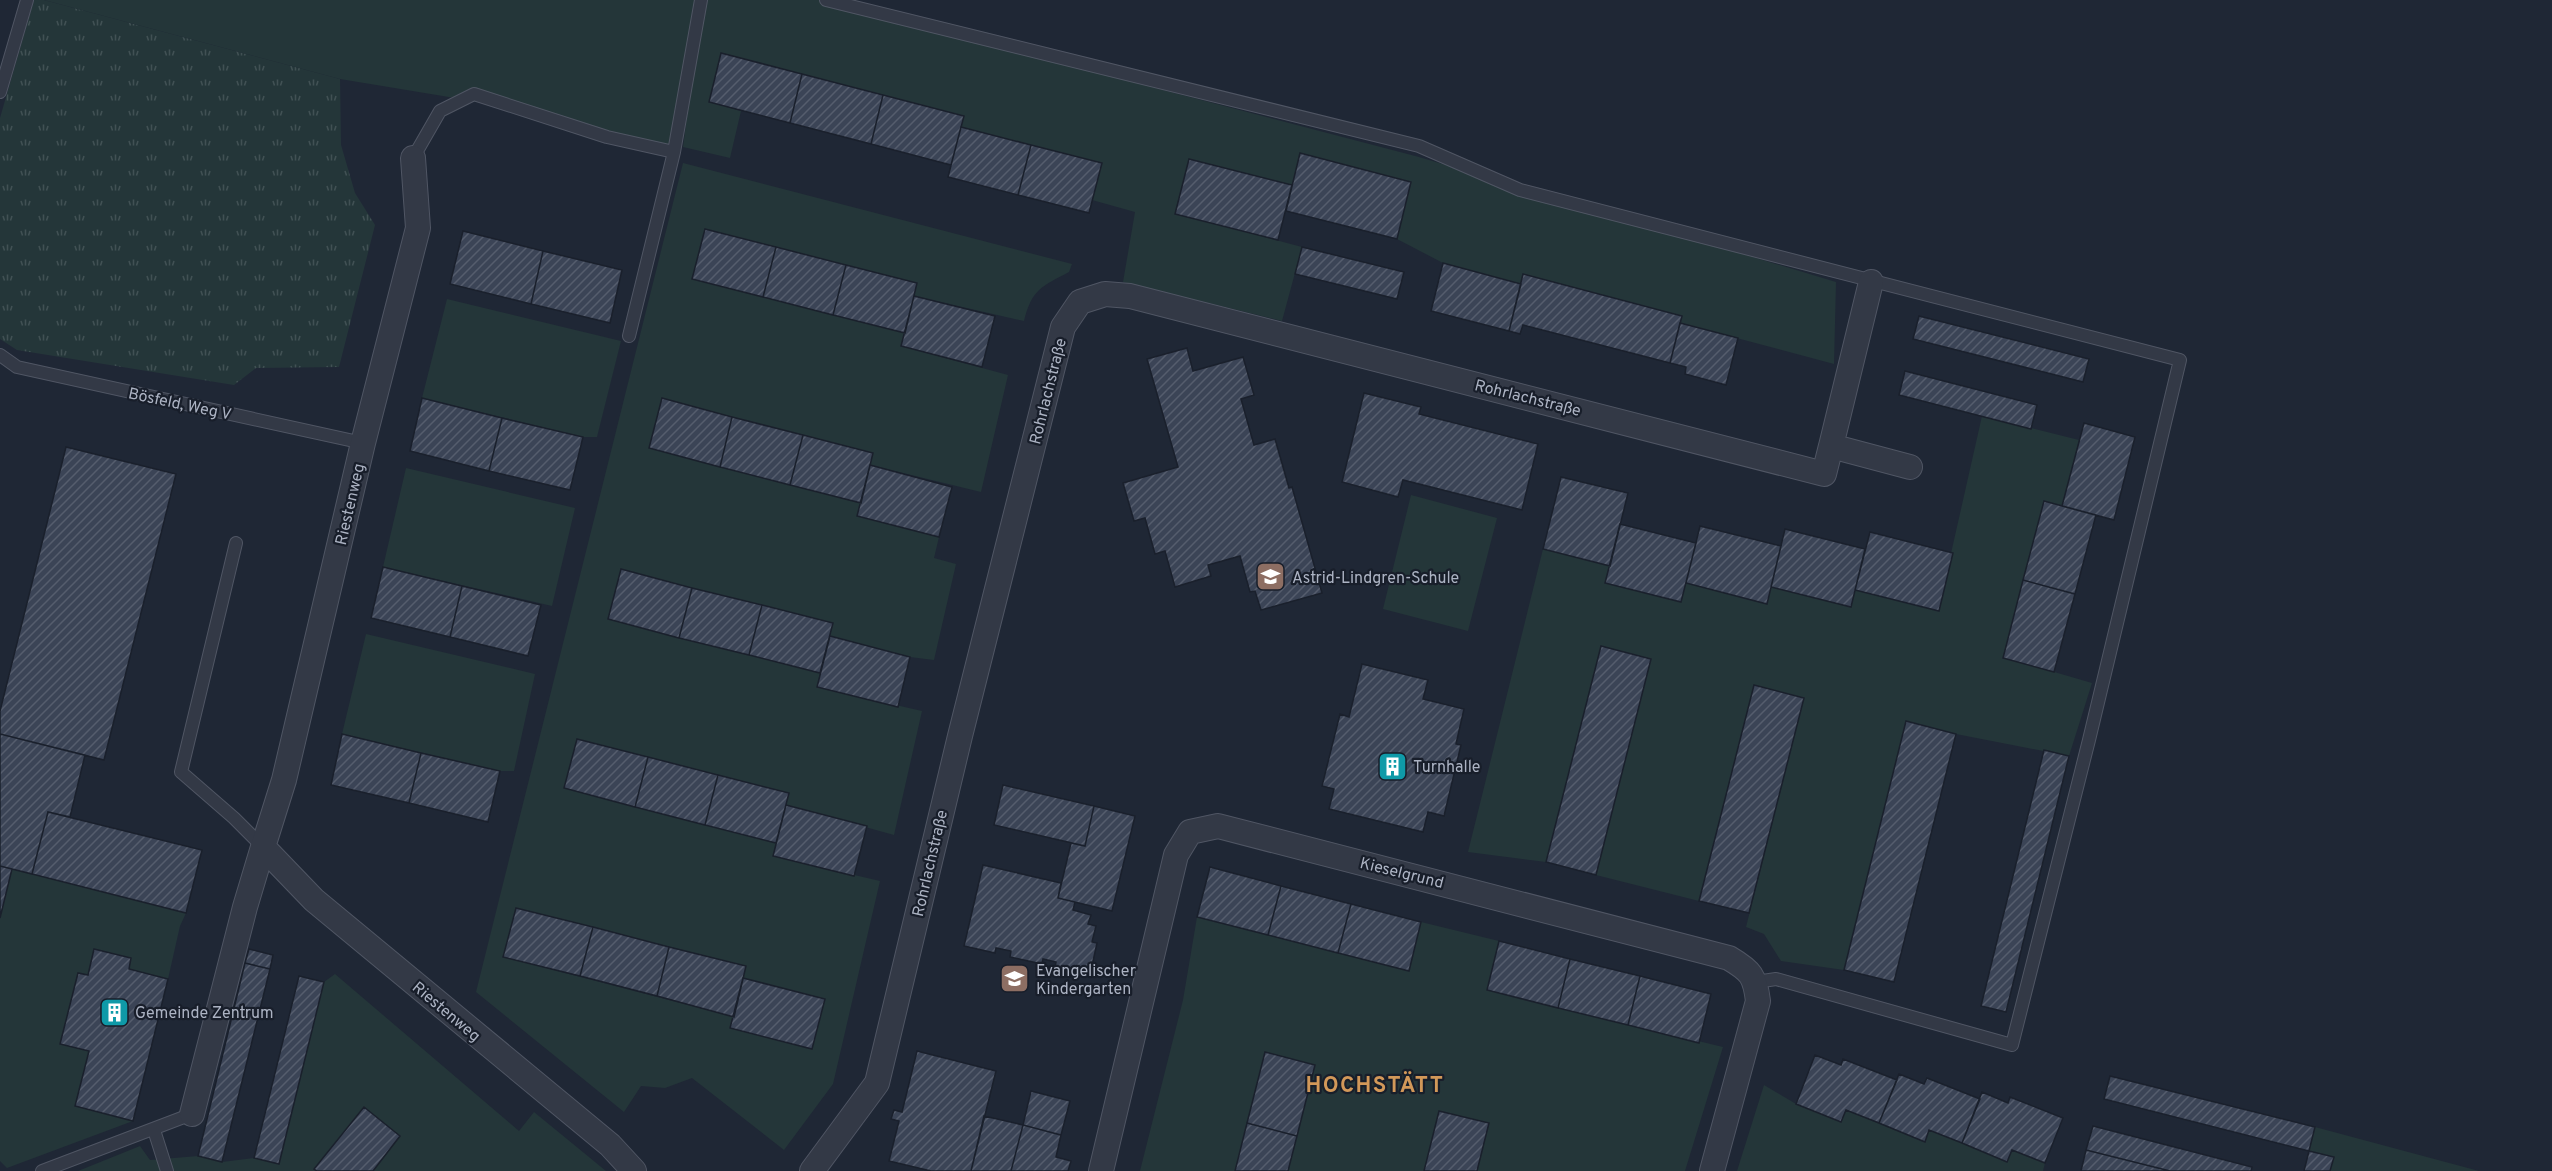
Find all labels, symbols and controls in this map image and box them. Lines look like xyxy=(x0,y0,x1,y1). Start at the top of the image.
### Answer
street label: Rohrlachstraße xyxy=(1026,336,1072,447)
street label: Rohrlachstraße xyxy=(1472,376,1583,422)
street label: Bösfeld, Weg V xyxy=(126,384,233,426)
street label: Riestenweg xyxy=(332,462,370,547)
school or university icon: Astrid-Lindgren-Schule xyxy=(1255,561,1287,593)
place label: Astrid-Lindgren-Schule xyxy=(1292,569,1459,589)
building icon: Turnhalle xyxy=(1376,750,1408,782)
place label: Turnhalle xyxy=(1413,758,1480,778)
street label: Rohrlachstraße xyxy=(909,808,953,919)
street label: Kieselgrund xyxy=(1357,854,1446,894)
place label: Evangelischer Kindergarten xyxy=(1036,962,1136,1000)
school or university icon: Evangelischer Kindergarten xyxy=(999,963,1031,995)
street label: Riestenweg xyxy=(407,978,484,1047)
building icon: Gemeinde Zentrum xyxy=(98,996,130,1028)
place label: Gemeinde Zentrum xyxy=(135,1004,274,1024)
district label: HOCHSTÄTT xyxy=(1305,1071,1445,1100)

